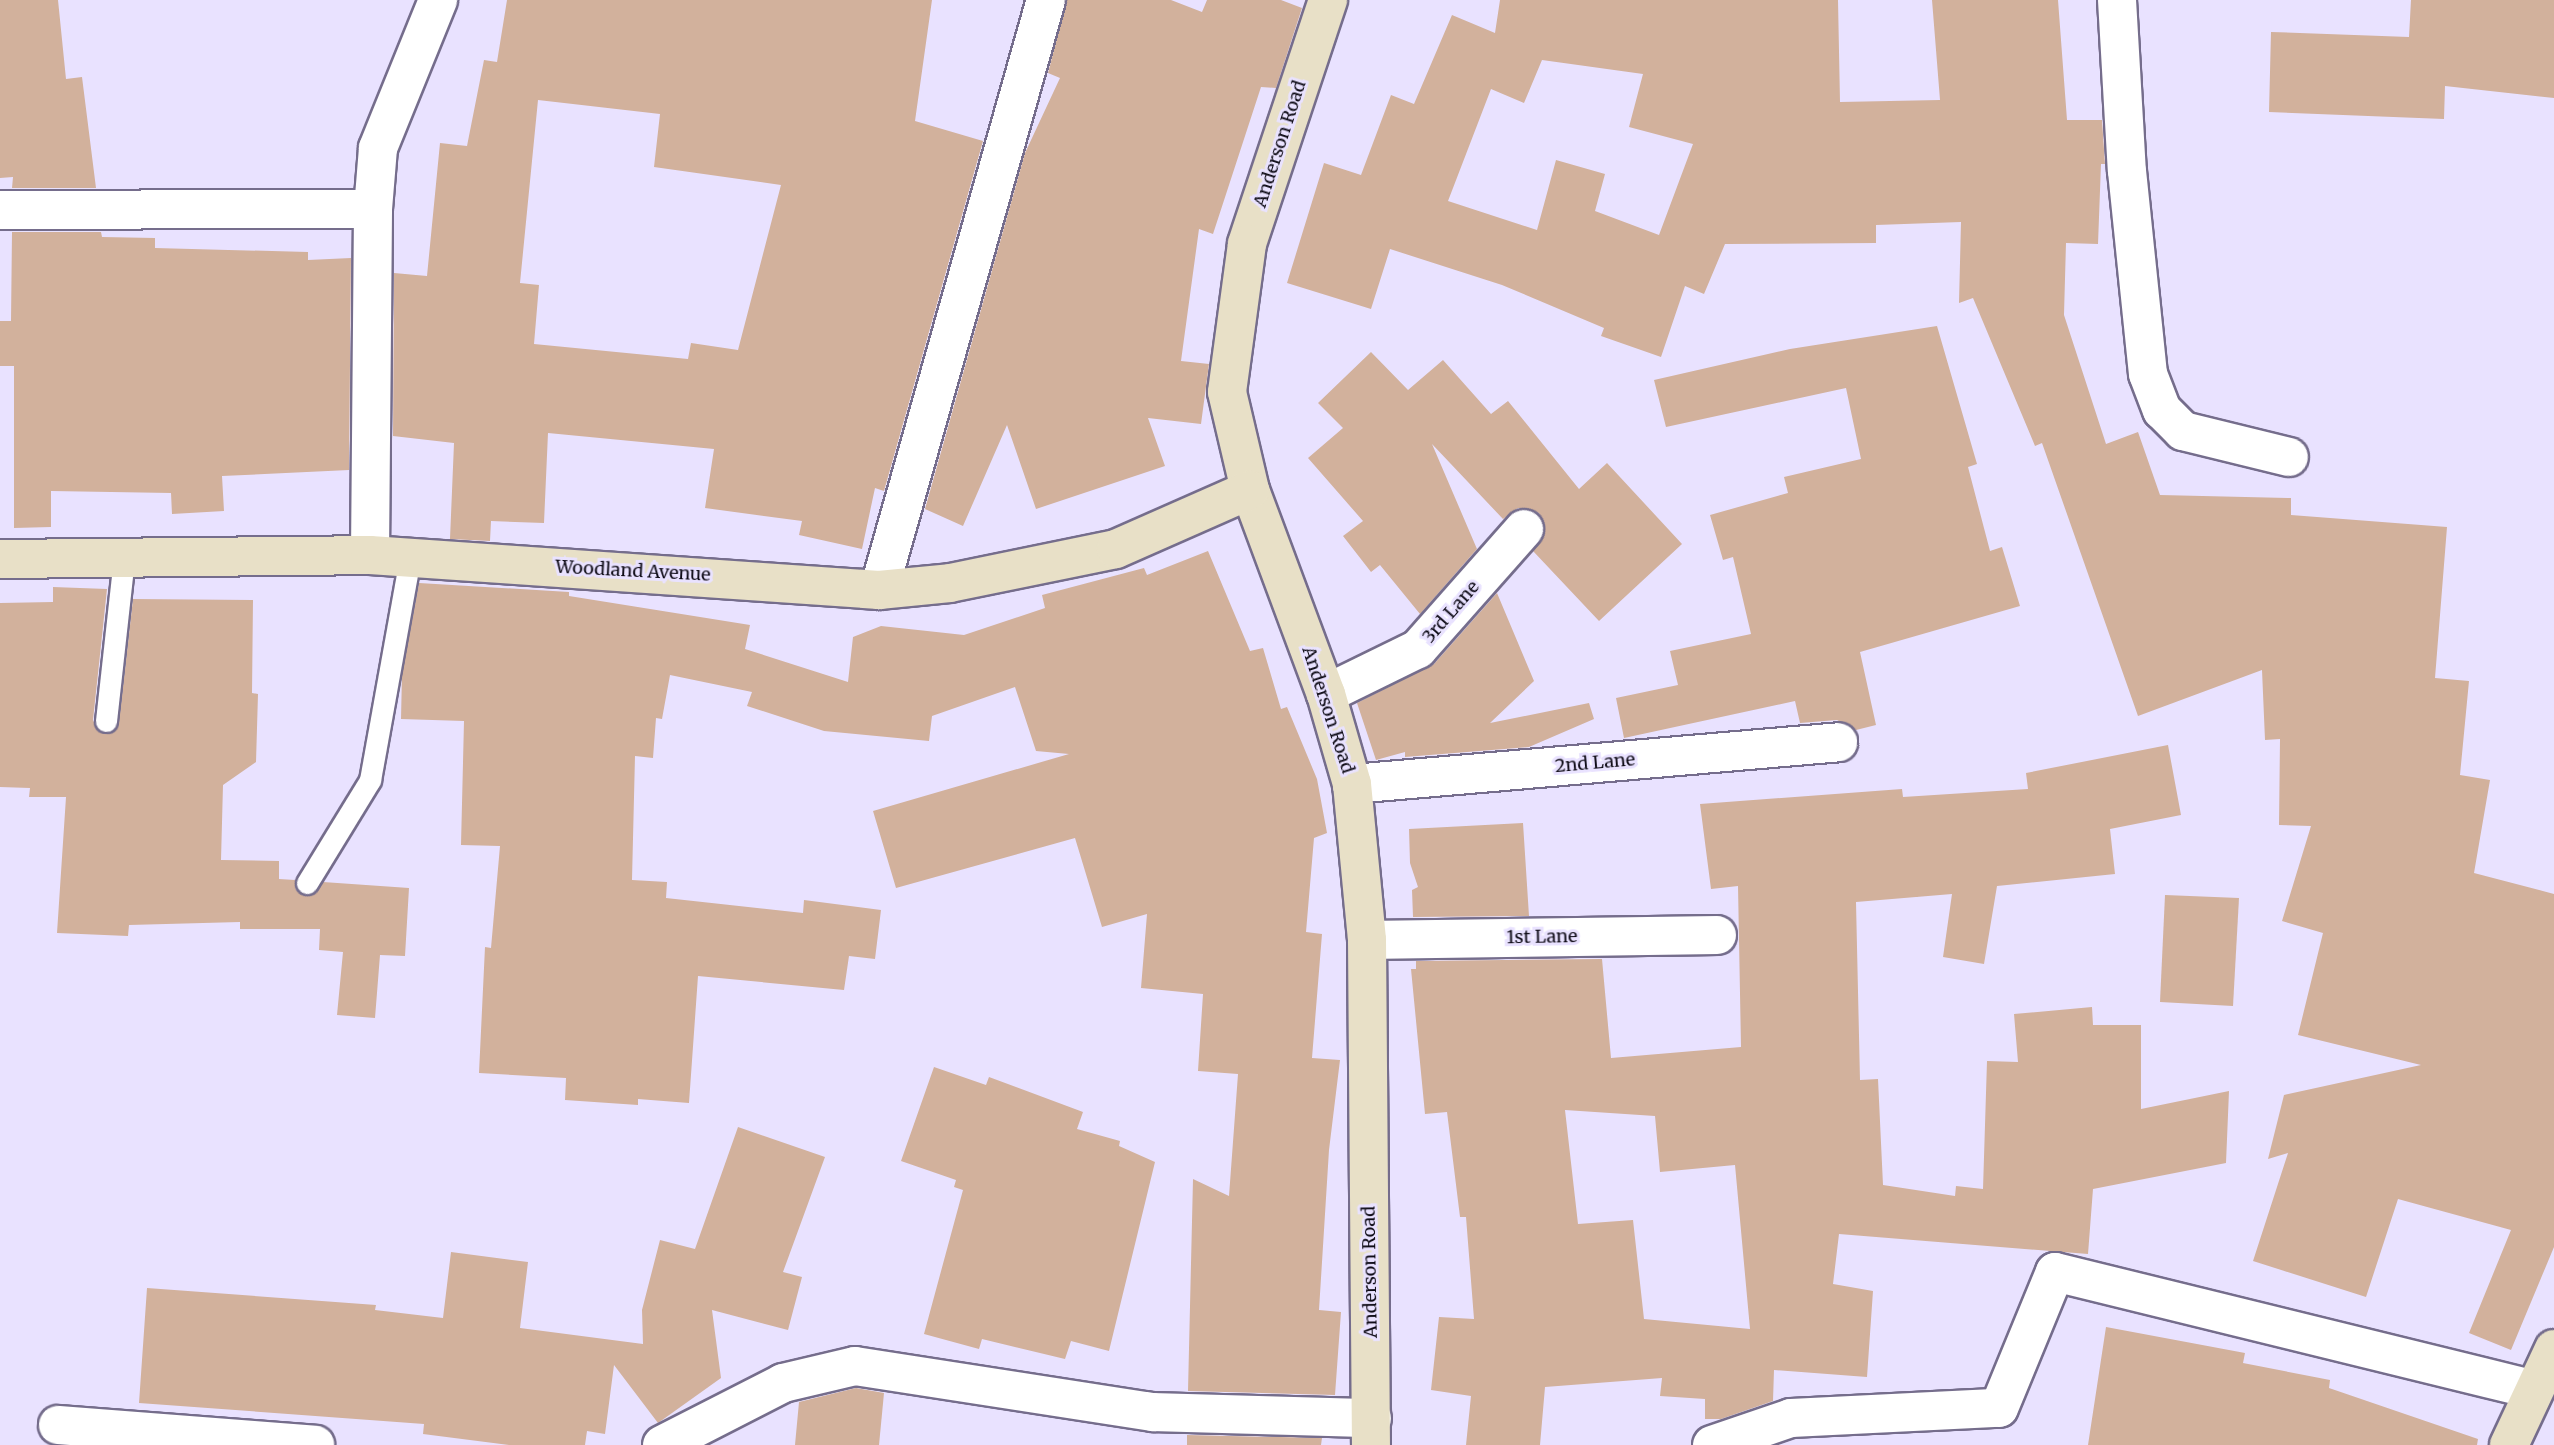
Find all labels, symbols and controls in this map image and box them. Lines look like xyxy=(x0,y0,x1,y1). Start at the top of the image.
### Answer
street label: Anderson Road xyxy=(1249,78,1311,210)
street label: Woodland Avenue xyxy=(555,556,711,586)
street label: 3rd Lane xyxy=(1418,577,1484,647)
street label: Anderson Road xyxy=(1297,644,1359,776)
street label: 2nd Lane xyxy=(1554,749,1636,777)
street label: 1st Lane xyxy=(1506,926,1578,948)
street label: Anderson Road xyxy=(1358,1206,1382,1338)

